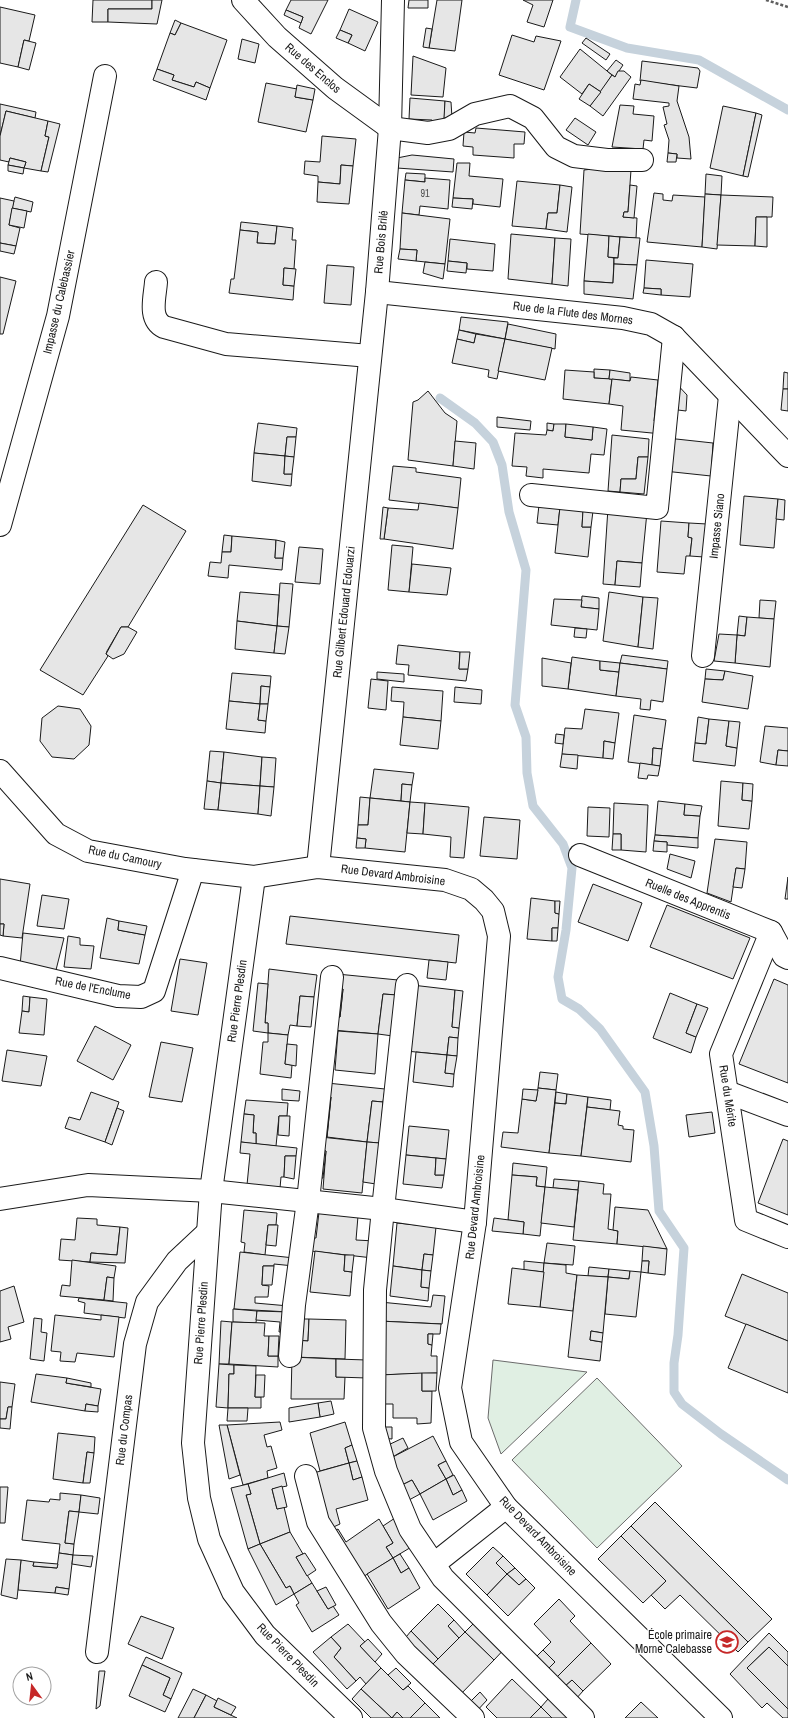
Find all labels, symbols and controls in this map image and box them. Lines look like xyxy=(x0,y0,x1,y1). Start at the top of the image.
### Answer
street label: Rue des Enclos xyxy=(282,39,344,97)
house number: 91 xyxy=(420,187,430,200)
street label: Rue Bois Brilé xyxy=(370,210,392,274)
street label: Impasse du Calebassier xyxy=(39,248,79,355)
street label: Rue de la Flute des Mornes xyxy=(512,298,634,328)
street label: Impasse Siano xyxy=(706,493,728,559)
street label: Rue Gilbert Edouard Edouarzi xyxy=(329,545,359,679)
street label: Rue du Camoury xyxy=(87,841,163,873)
street label: Rue Devard Ambroisine xyxy=(340,861,446,889)
street label: Ruelle des Apprentis xyxy=(643,875,733,923)
street label: Rue Pierre Plesdin xyxy=(223,959,251,1043)
street label: Rue de l'Enclume xyxy=(54,973,132,1003)
street label: Rue du Mérite xyxy=(715,1064,741,1128)
street label: Rue Devard Ambroisine xyxy=(462,1154,488,1260)
street label: Rue Pierre Plesdin xyxy=(190,1281,212,1365)
street label: Rue du Compas xyxy=(112,1394,136,1466)
street label: Rue Devard Ambroisine xyxy=(496,1493,580,1579)
street label: Rue Pierre Plesdin xyxy=(253,1620,323,1690)
place label: École primaire Morne Calebasse xyxy=(635,1627,712,1657)
school or university icon: École primaire Morne Calebasse xyxy=(714,1629,740,1655)
north arrow xyxy=(12,1666,52,1706)
text: N xyxy=(24,1669,34,1684)

